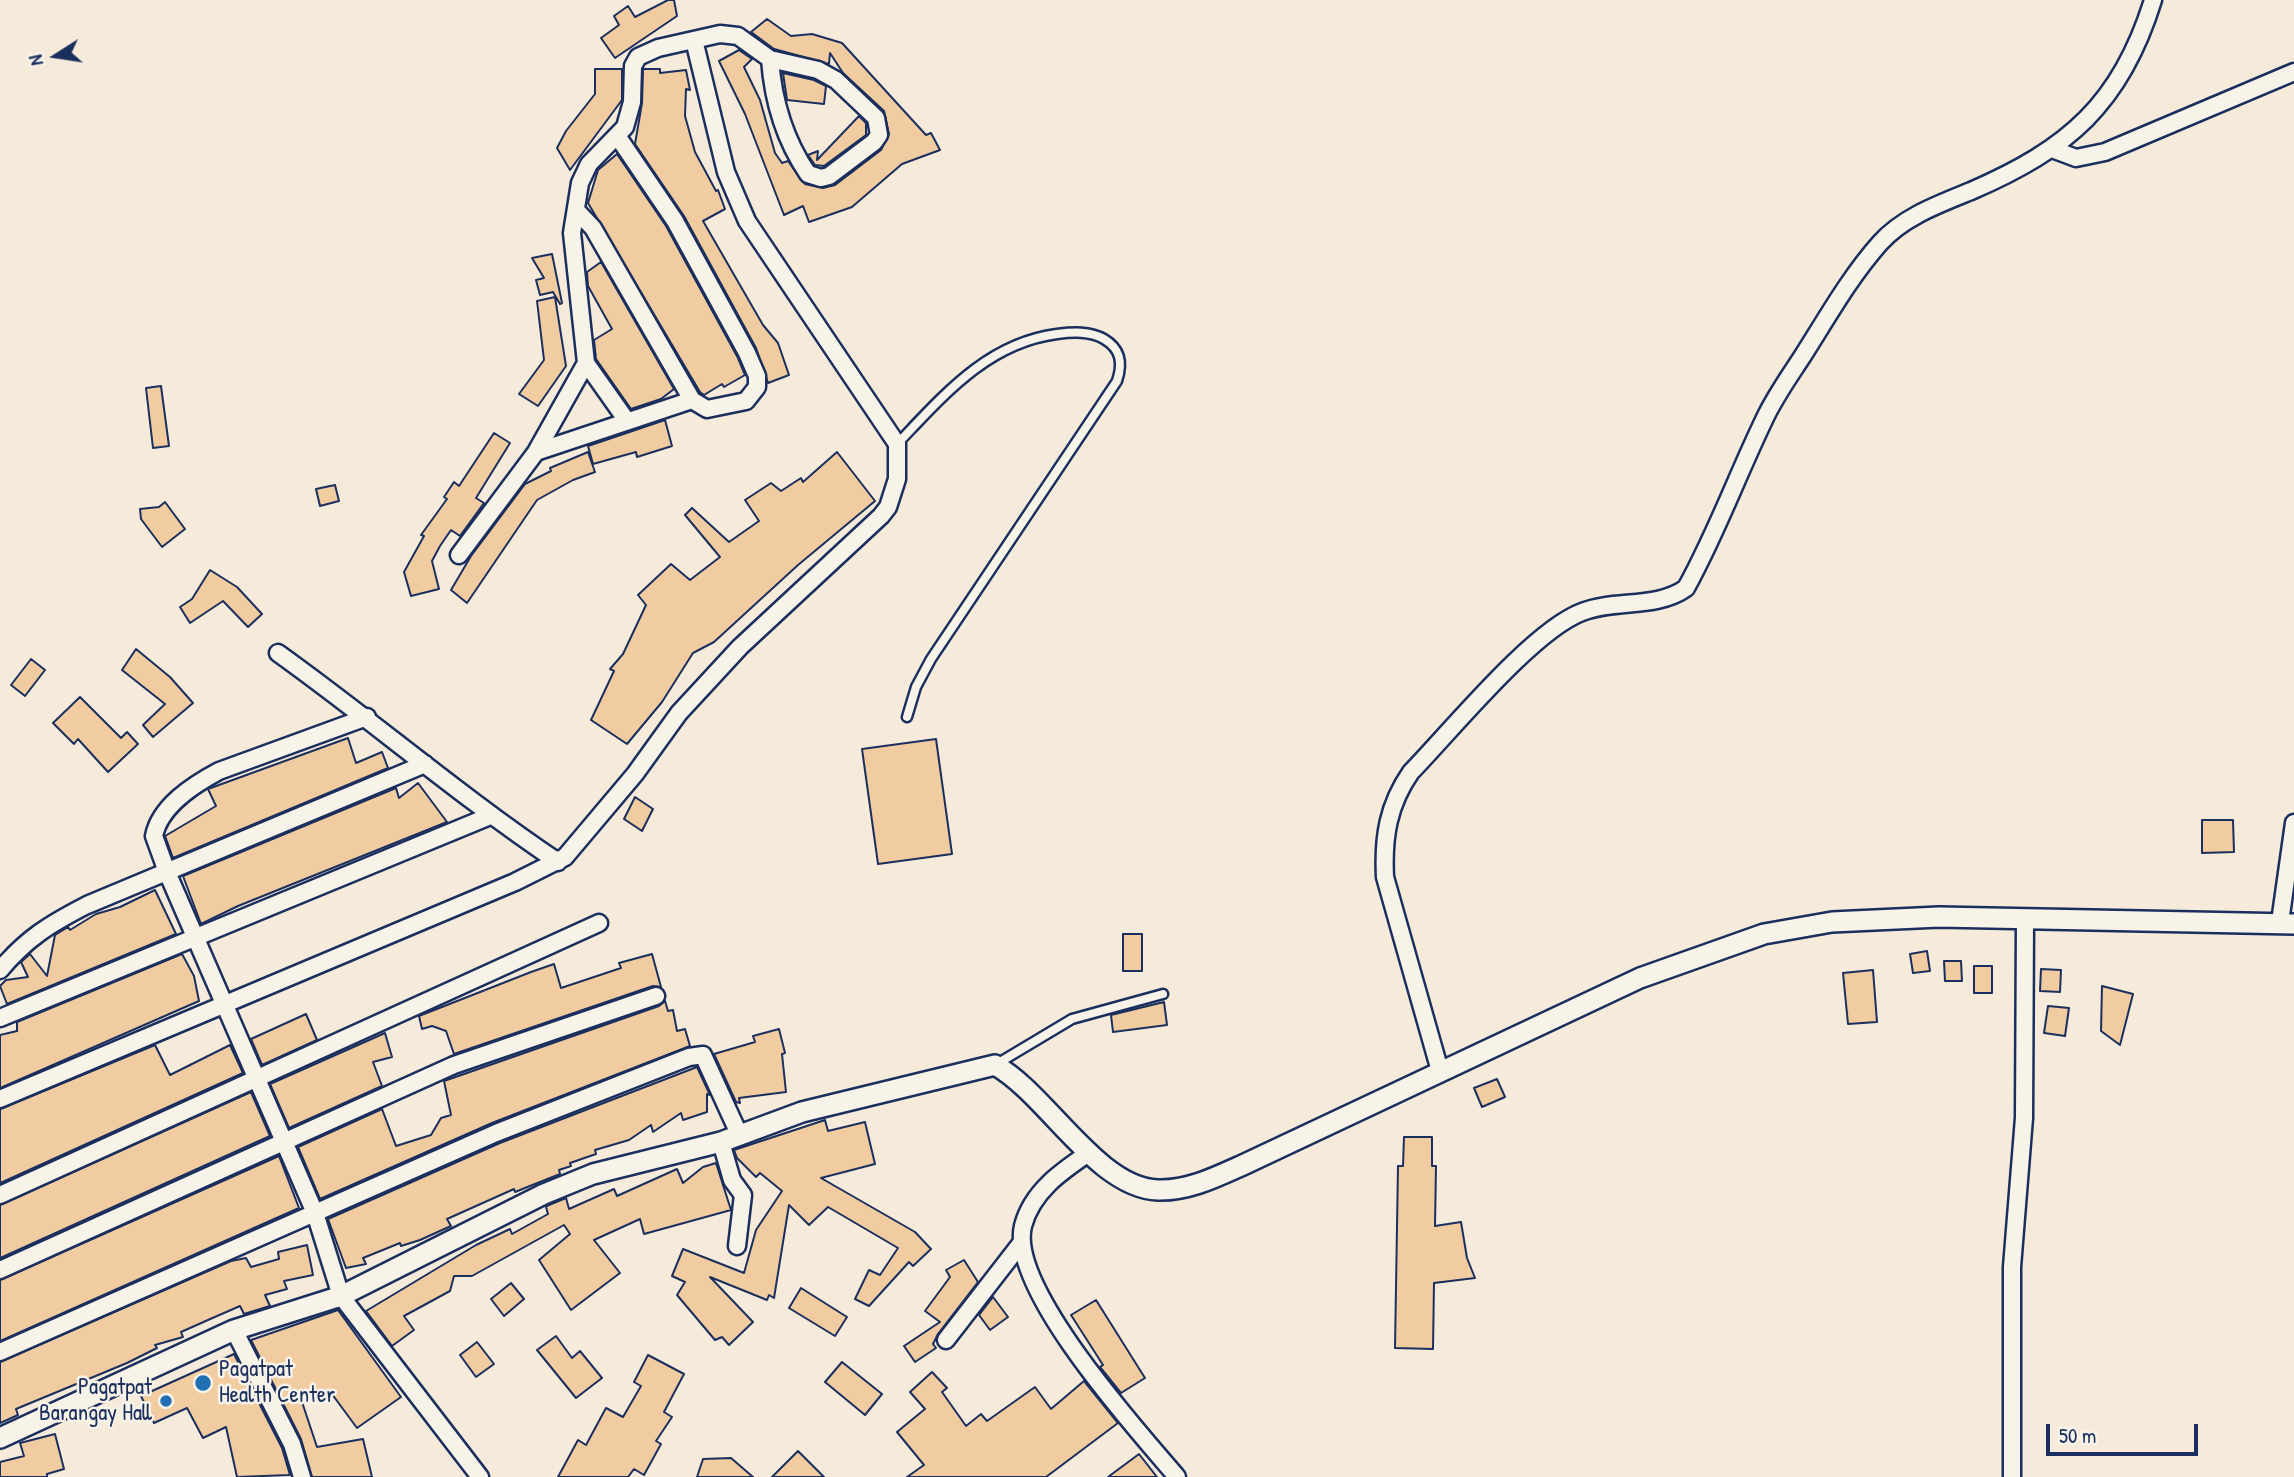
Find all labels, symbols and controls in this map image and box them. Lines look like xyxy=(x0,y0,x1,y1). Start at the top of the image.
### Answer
north arrow xyxy=(21,21,91,91)
text: N xyxy=(22,53,49,68)
place label: Pagatpat Health Center xyxy=(219,1356,335,1410)
marker: Pagatpat Health Center xyxy=(193,1373,213,1393)
place label: Pagatpat Barangay Hall xyxy=(39,1374,152,1428)
marker: Pagatpat Barangay Hall xyxy=(158,1393,174,1409)
scale bar xyxy=(2049,1410,2201,1454)
text: 50 m xyxy=(2059,1421,2096,1450)

